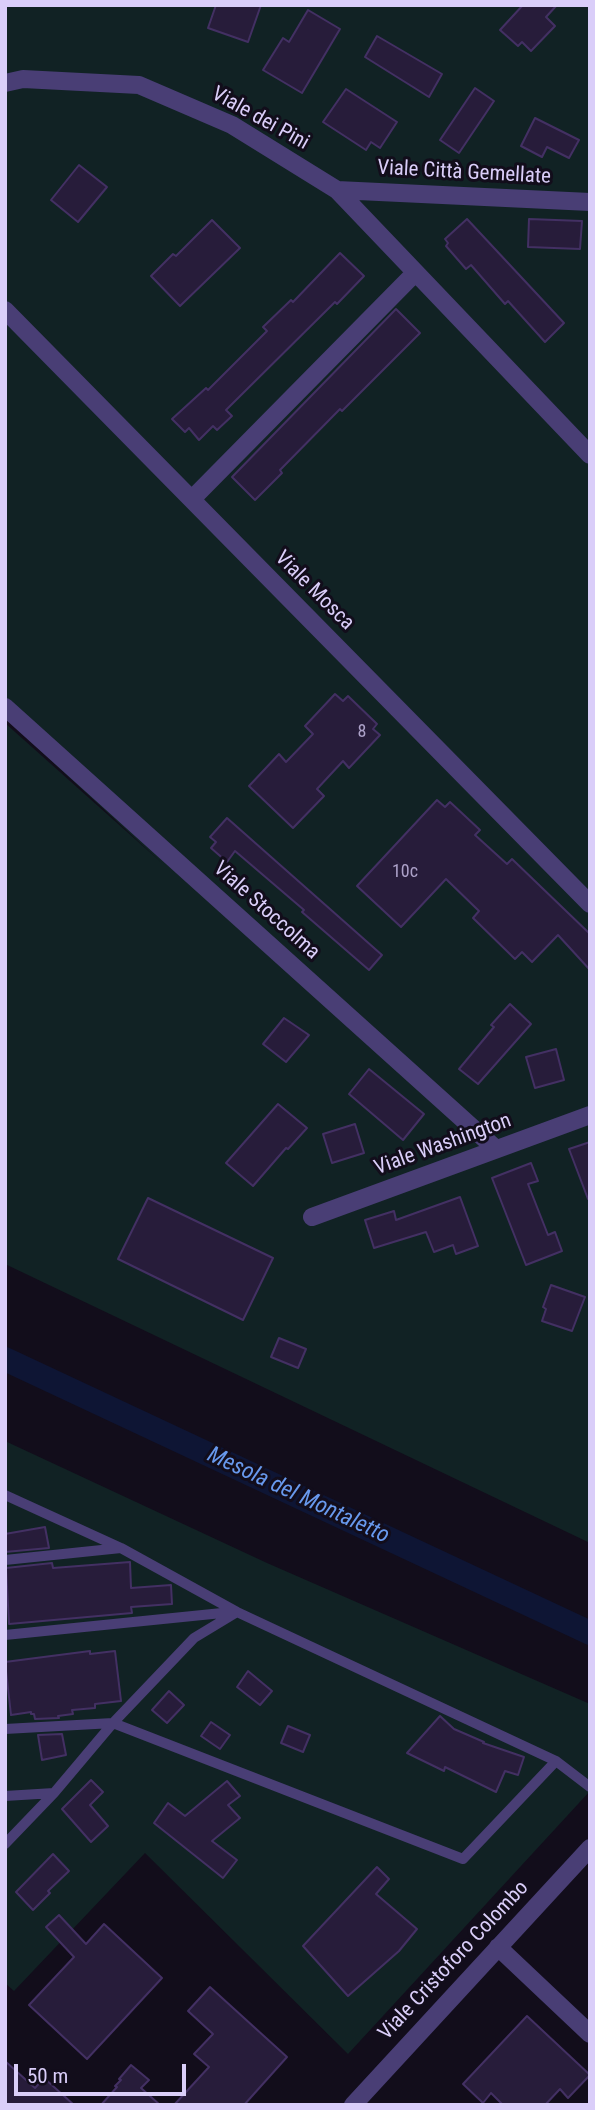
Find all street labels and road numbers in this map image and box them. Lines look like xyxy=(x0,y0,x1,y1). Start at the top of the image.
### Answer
street label: Viale dei Pini xyxy=(207,82,313,156)
street label: Viale Città Gemellate xyxy=(377,156,551,190)
street label: Viale Mosca xyxy=(269,546,359,636)
street label: Viale Stoccolma xyxy=(208,857,324,965)
street label: Viale Washington xyxy=(371,1109,515,1181)
street label: Viale Cristoforo Colombo xyxy=(374,1876,534,2046)

